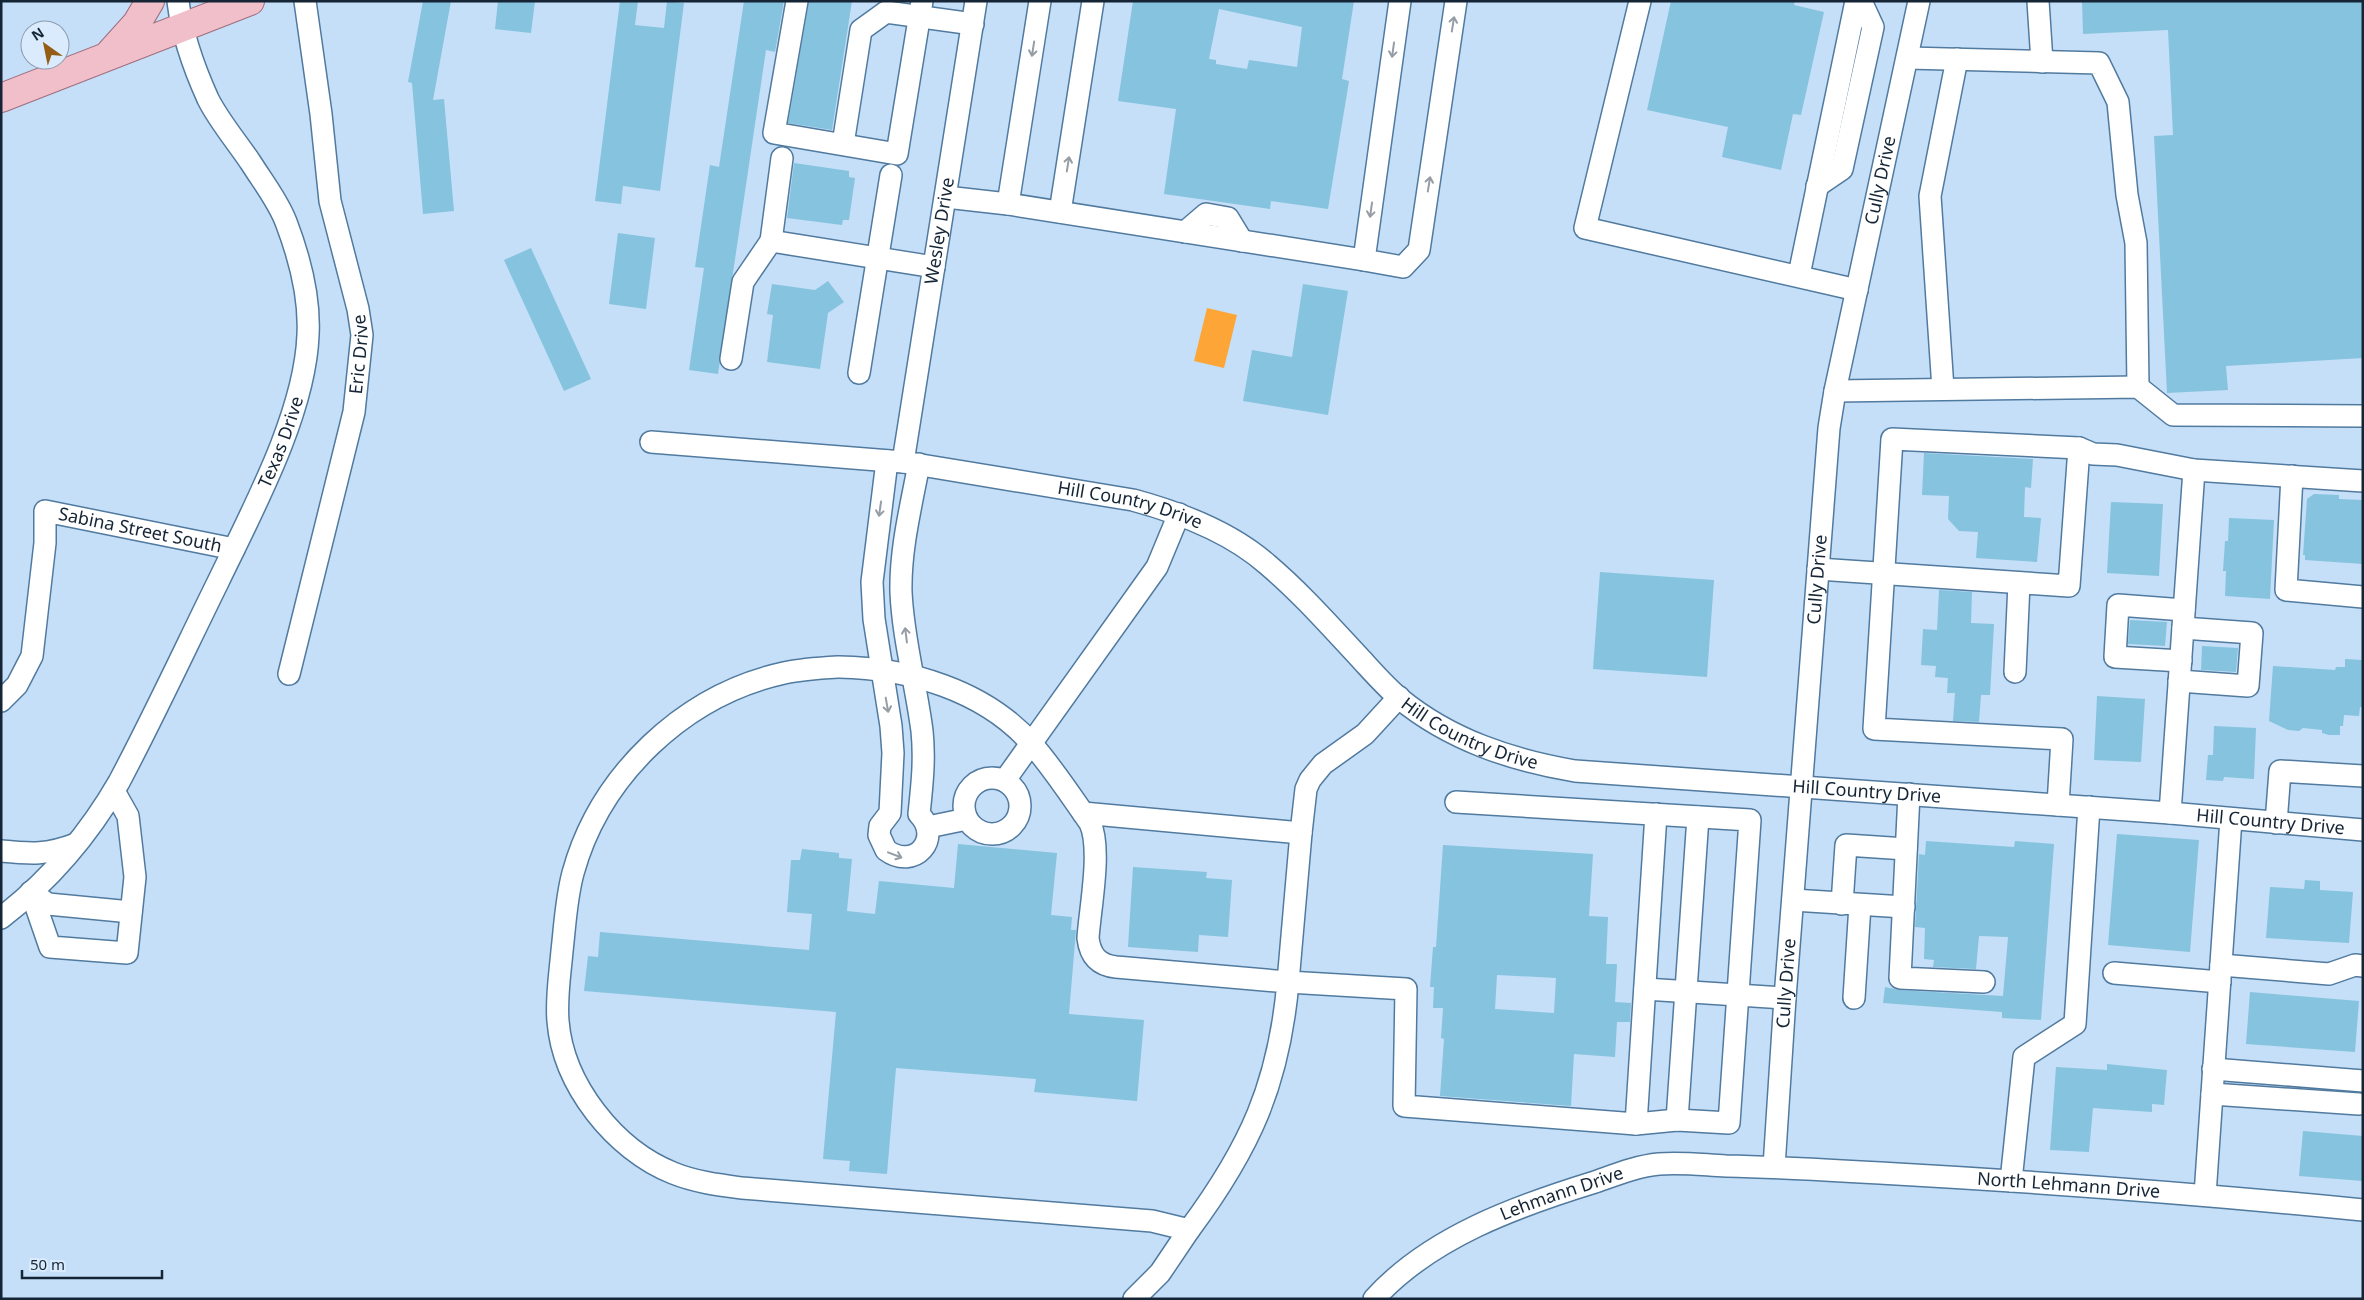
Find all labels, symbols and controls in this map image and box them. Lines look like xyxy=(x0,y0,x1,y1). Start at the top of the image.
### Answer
one-way arrow xyxy=(1448,16,1458,32)
north arrow xyxy=(20,20,70,70)
text: N xyxy=(28,23,48,45)
one-way arrow xyxy=(1027,41,1037,57)
one-way arrow xyxy=(1388,41,1398,57)
street label: Cully Drive xyxy=(1858,134,1901,227)
one-way arrow xyxy=(1063,157,1073,173)
street label: Wesley Drive xyxy=(918,175,959,286)
one-way arrow xyxy=(1424,177,1434,193)
one-way arrow xyxy=(1365,202,1375,218)
street label: Eric Drive xyxy=(343,313,373,395)
street label: Texas Drive xyxy=(252,393,308,491)
street label: Hill Country Drive xyxy=(1056,475,1207,534)
one-way arrow xyxy=(875,500,885,516)
street label: Sabina Street South xyxy=(56,501,224,557)
street label: Cully Drive xyxy=(1801,534,1832,625)
one-way arrow xyxy=(901,628,911,644)
street label: Hill Country Drive xyxy=(1397,691,1541,774)
one-way arrow xyxy=(883,696,893,712)
street label: Hill Country Drive xyxy=(1792,773,1942,808)
street label: Hill Country Drive xyxy=(2195,802,2346,839)
one-way arrow xyxy=(888,851,903,860)
street label: Cully Drive xyxy=(1770,937,1801,1029)
street label: Lehmann Drive xyxy=(1496,1160,1626,1225)
street label: North Lehmann Drive xyxy=(1976,1166,2161,1203)
scale bar xyxy=(22,1248,162,1280)
text: 50 m xyxy=(30,1254,65,1274)

